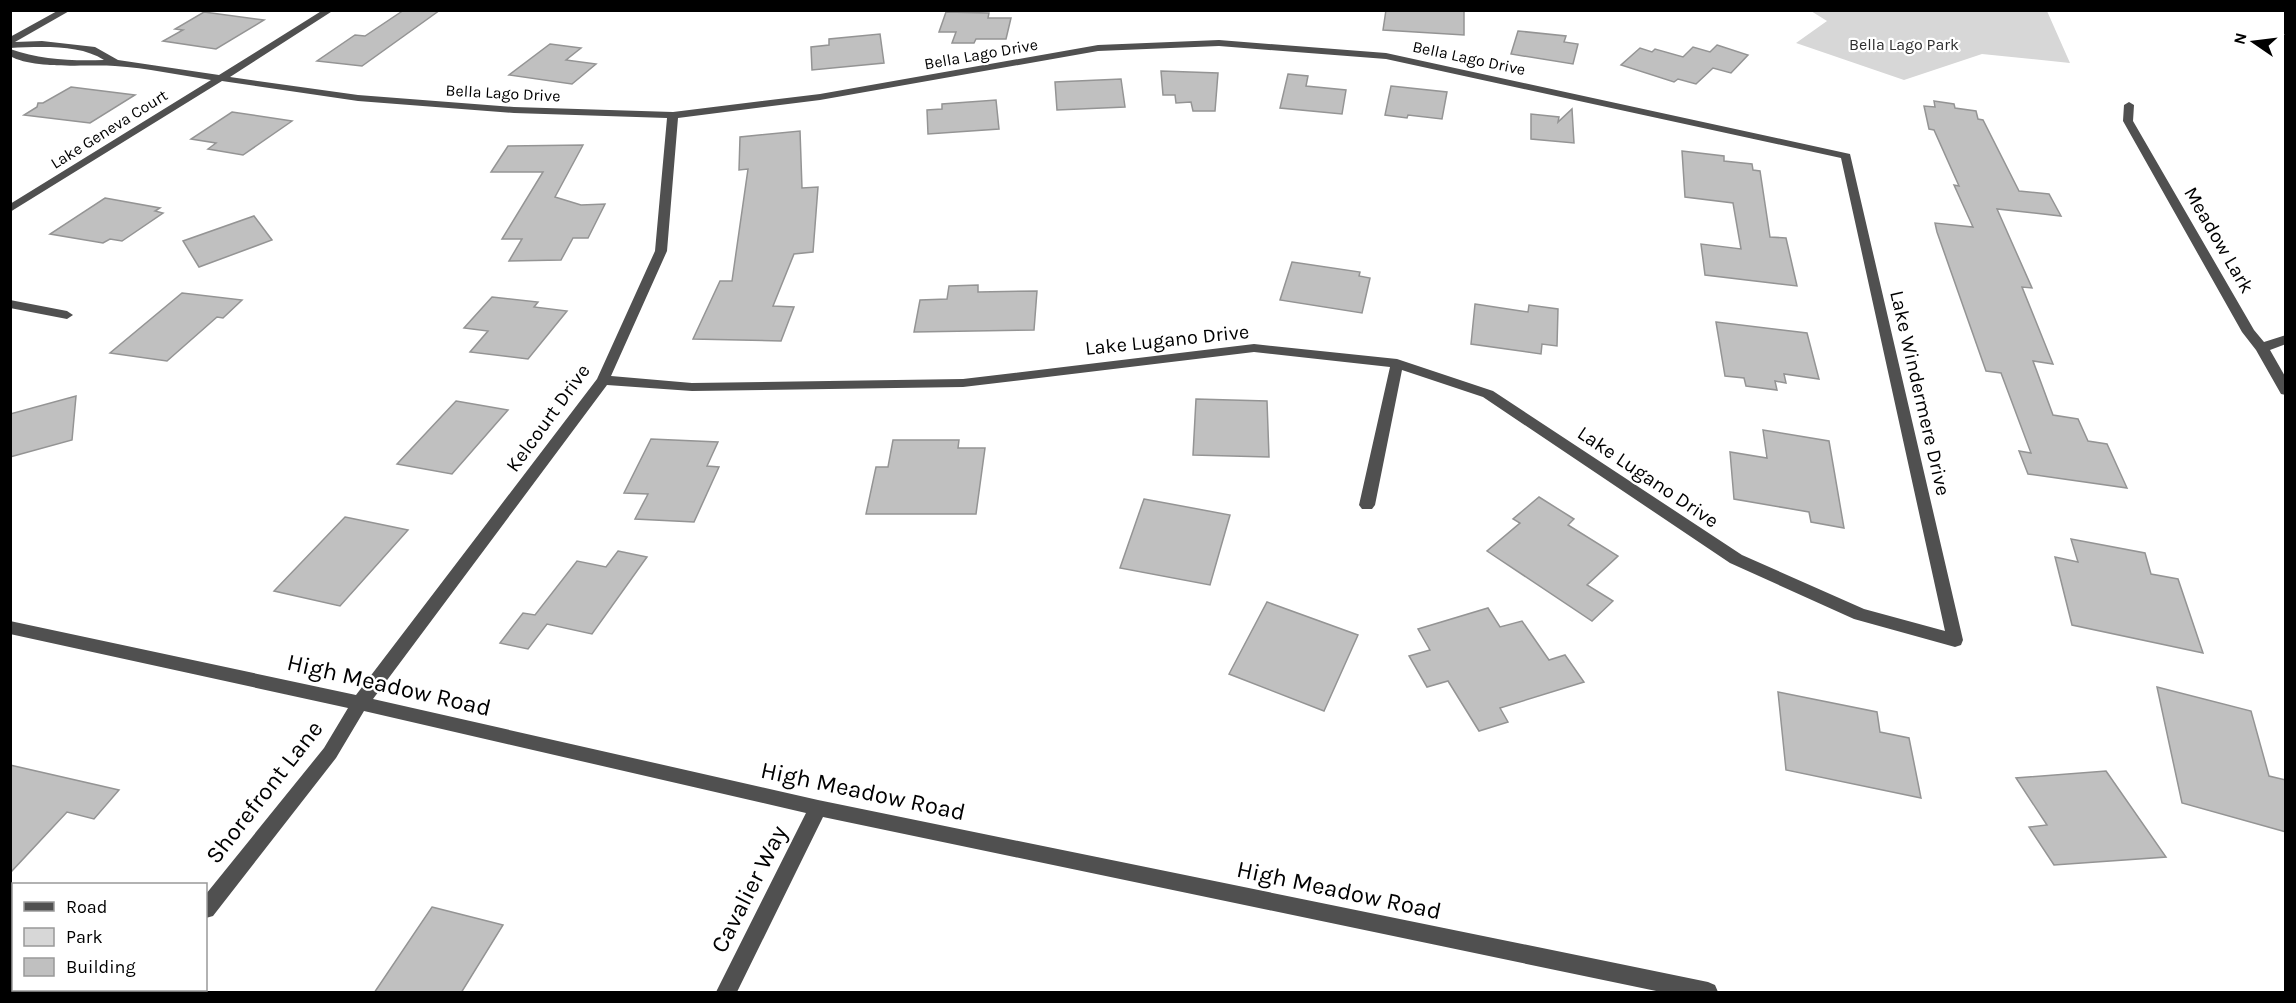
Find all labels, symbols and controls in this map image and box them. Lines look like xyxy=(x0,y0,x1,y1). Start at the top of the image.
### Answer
north arrow xyxy=(2224,12,2284,72)
text: N xyxy=(2229,31,2251,46)
street label: Bella Lago Drive xyxy=(923,35,1039,73)
park label: Bella Lago Park xyxy=(1849,35,1959,54)
street label: Bella Lago Drive xyxy=(1411,37,1527,79)
street label: Bella Lago Drive xyxy=(445,81,561,105)
street label: Lake Geneva Court xyxy=(47,85,171,173)
street label: Meadow Lark xyxy=(2179,183,2259,297)
street label: Lake Windermere Drive xyxy=(1885,288,1955,498)
street label: Lake Lugano Drive xyxy=(1084,320,1250,360)
street label: Kelcourt Drive xyxy=(501,360,595,476)
street label: Lake Lugano Drive xyxy=(1573,421,1723,533)
street label: High Meadow Road xyxy=(284,648,494,722)
street label: Shorefront Lane xyxy=(200,715,328,869)
street label: High Meadow Road xyxy=(758,756,968,826)
street label: Cavalier Way xyxy=(705,821,793,957)
street label: High Meadow Road xyxy=(1234,855,1444,925)
legend xyxy=(12,883,207,991)
text: Road xyxy=(66,896,107,918)
text: Park xyxy=(66,926,103,948)
text: Building xyxy=(66,956,136,978)

